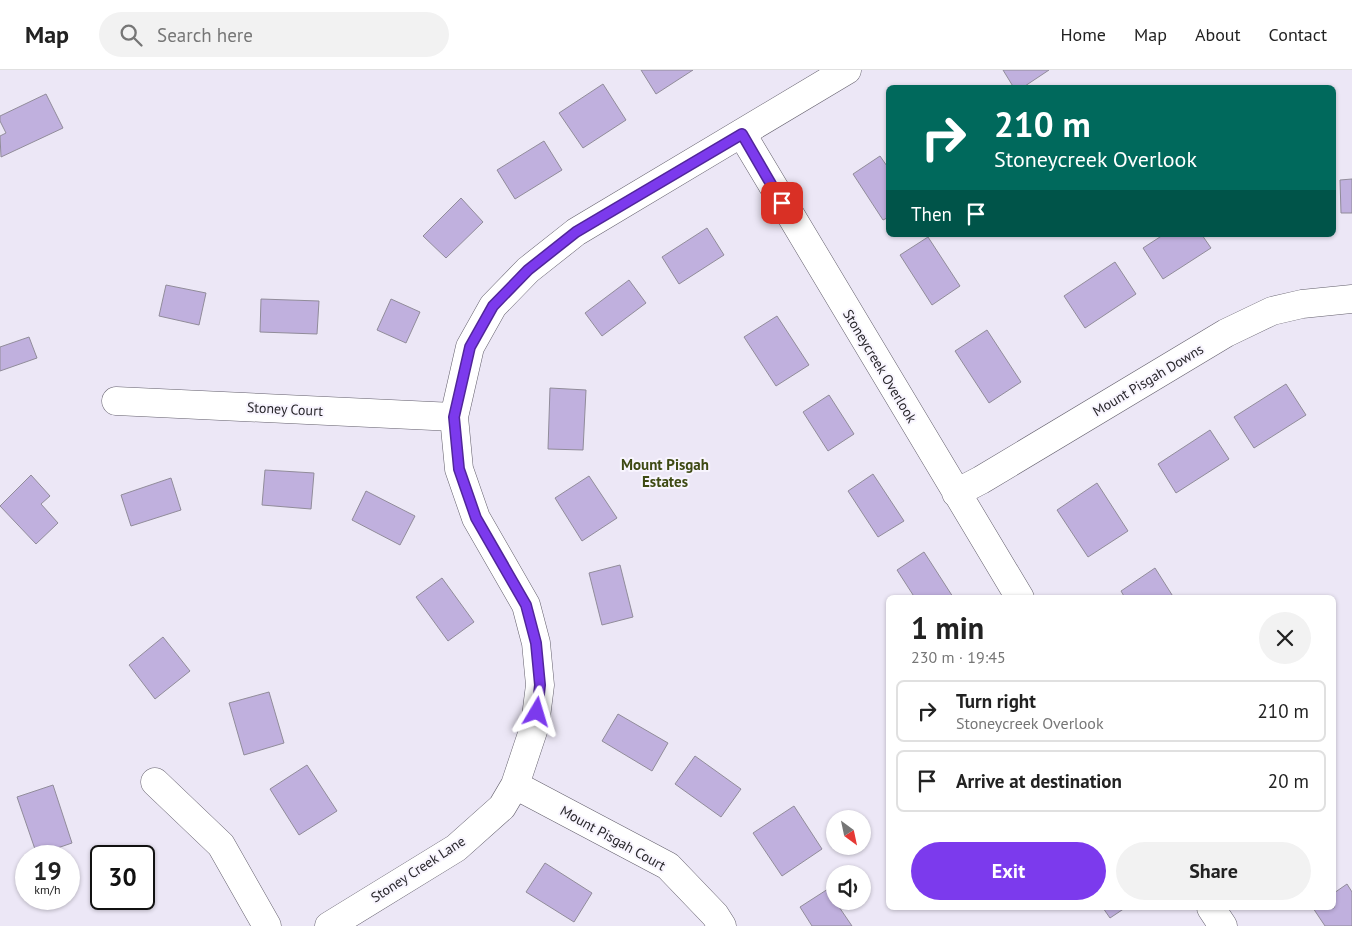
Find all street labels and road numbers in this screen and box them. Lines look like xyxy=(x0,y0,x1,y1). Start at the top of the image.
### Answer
street label: Stoneycreek Overlook xyxy=(839,306,921,426)
street label: Mount Pisgah Downs xyxy=(1089,340,1207,420)
street label: Stoney Court xyxy=(246,398,324,420)
street label: Mount Pisgah Court xyxy=(557,802,669,875)
street label: Stoney Creek Lane xyxy=(367,832,469,906)

